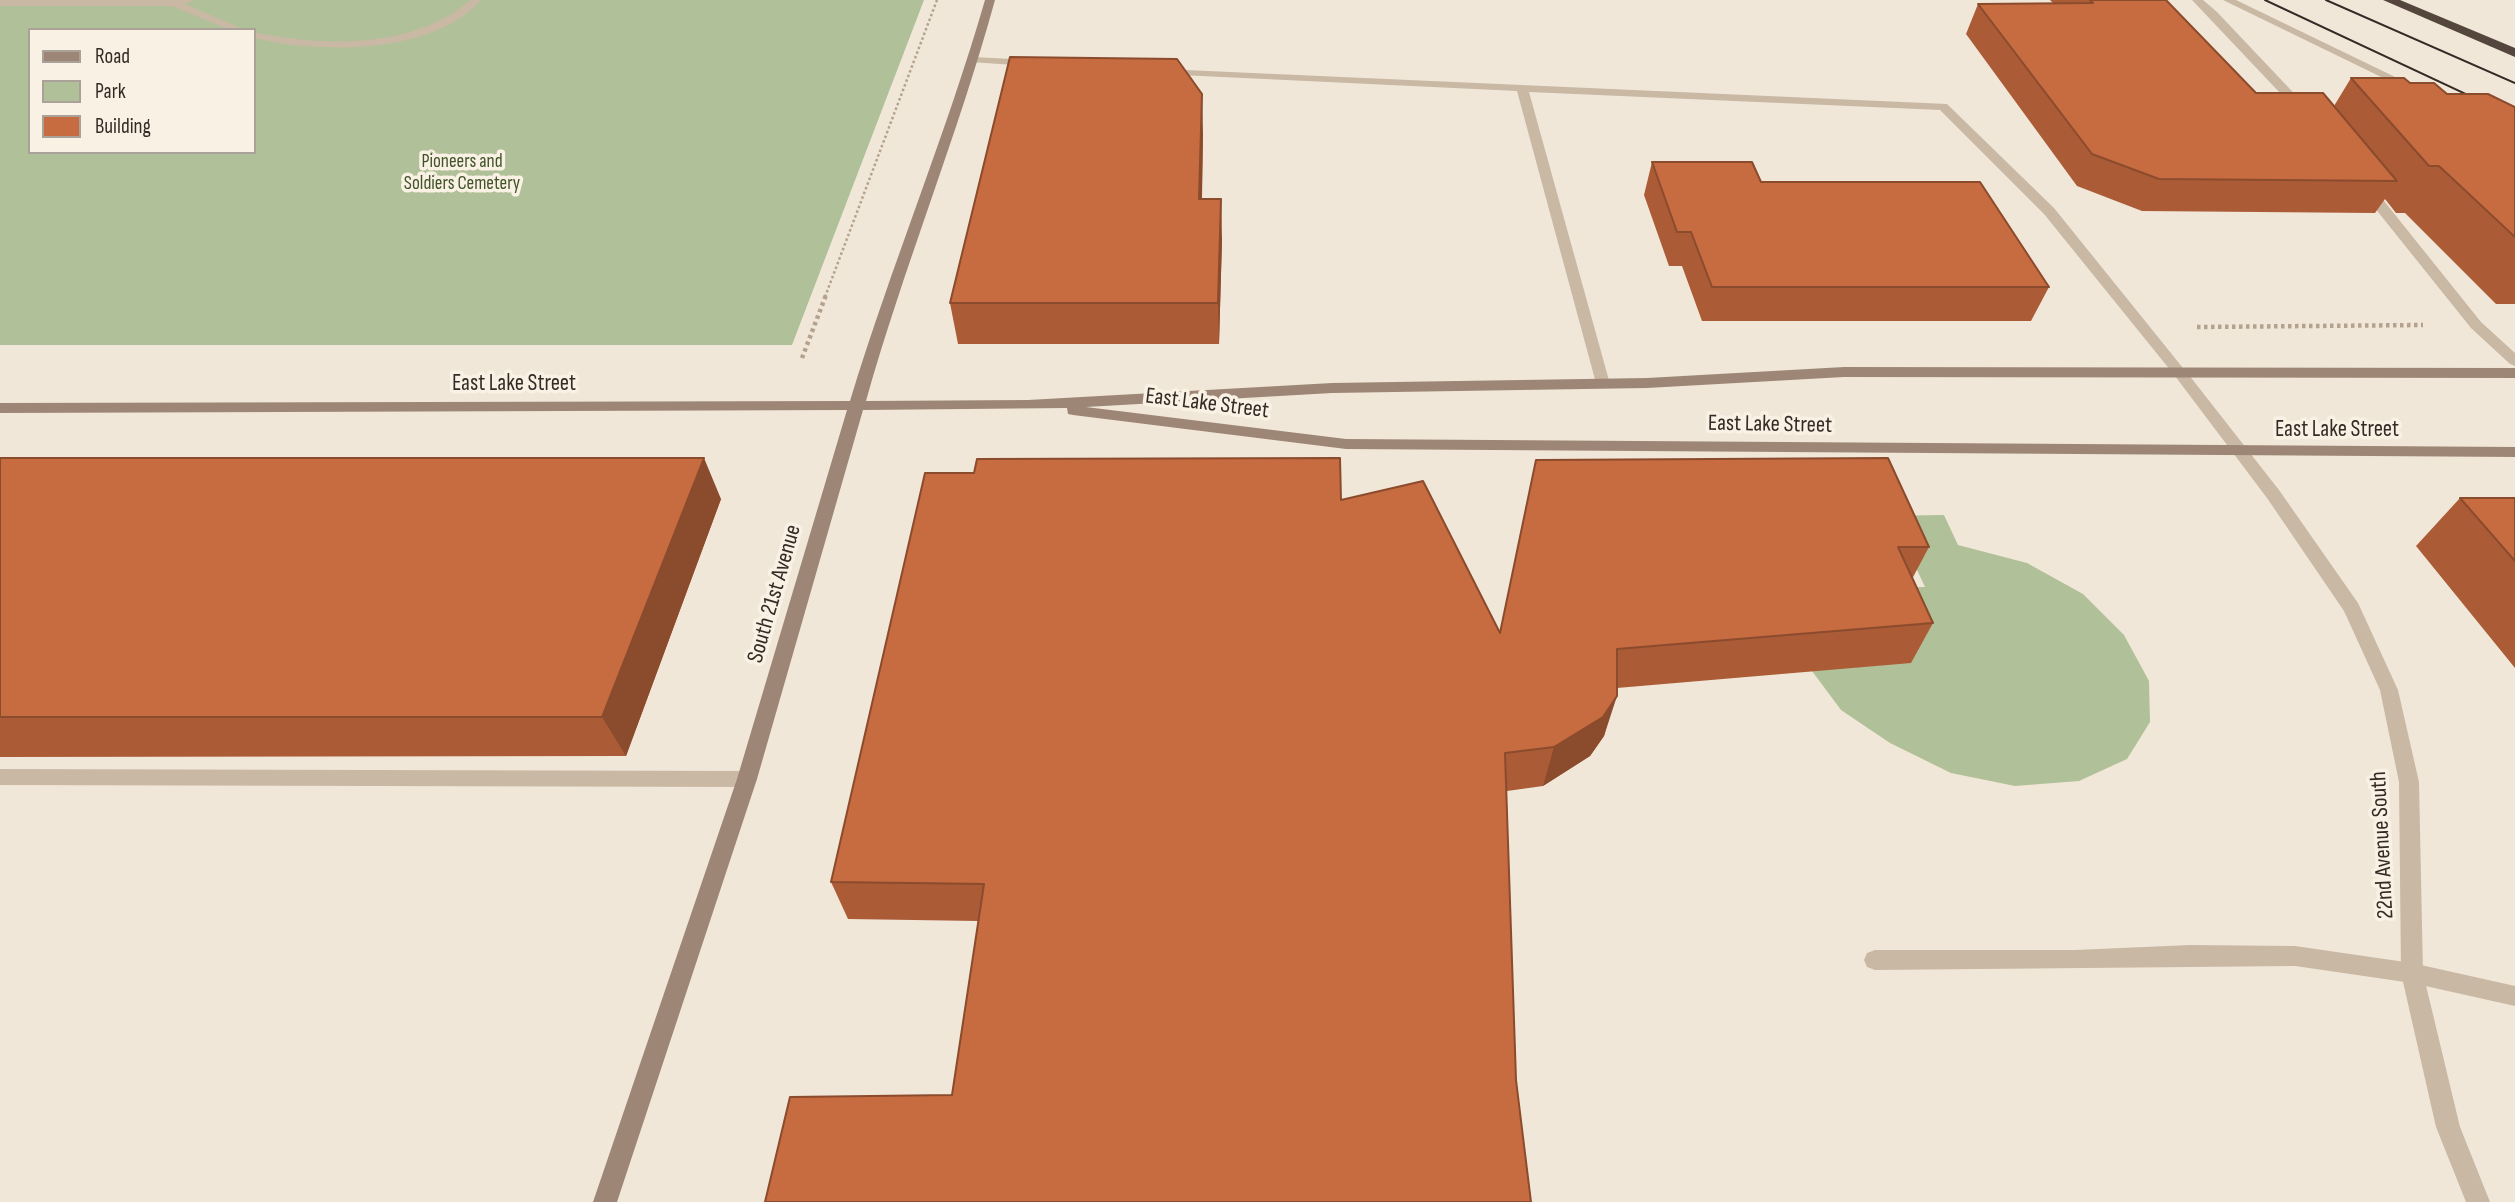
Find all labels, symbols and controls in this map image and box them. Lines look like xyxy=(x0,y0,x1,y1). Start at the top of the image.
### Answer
legend xyxy=(28,28,256,154)
text: Road xyxy=(95,44,130,69)
text: Park xyxy=(95,79,126,104)
text: Building xyxy=(95,114,151,139)
park label: Pioneers and Soldiers Cemetery xyxy=(404,151,520,195)
street label: East Lake Street xyxy=(452,370,576,398)
street label: East Lake Street xyxy=(1144,383,1270,425)
street label: East Lake Street xyxy=(1708,410,1832,440)
street label: East Lake Street xyxy=(2275,416,2399,444)
street label: South 21st Avenue xyxy=(742,522,808,666)
street label: 22nd Avenue South xyxy=(2365,770,2401,920)

